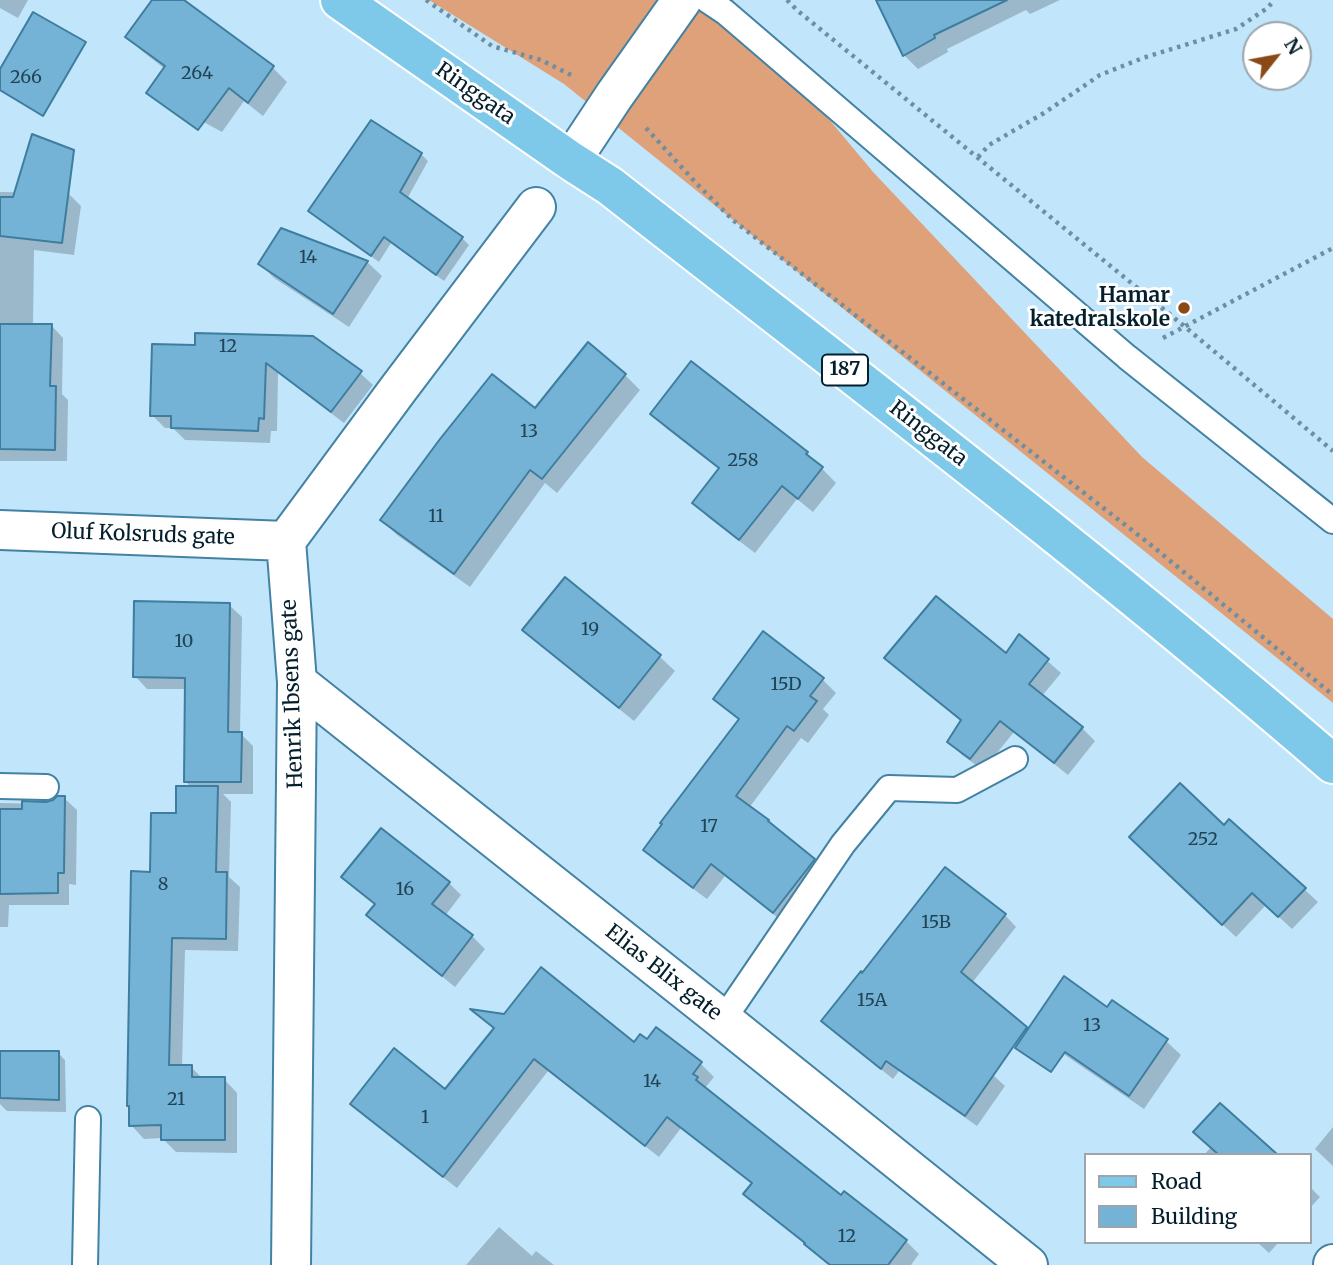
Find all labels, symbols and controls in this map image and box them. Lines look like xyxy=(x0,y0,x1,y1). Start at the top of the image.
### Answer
north arrow xyxy=(1242,21,1312,91)
text: N xyxy=(1279,34,1307,59)
street label: Ringgata xyxy=(430,57,520,131)
house number: 264 xyxy=(181,63,213,85)
house number: 266 xyxy=(10,67,42,89)
house number: 14 xyxy=(299,247,317,269)
place label: Hamar katedralskole xyxy=(1030,283,1170,333)
marker: Hamar katedralskole xyxy=(1176,300,1192,316)
house number: 12 xyxy=(219,336,237,358)
road number: 187 xyxy=(822,354,868,386)
street label: Ringgata xyxy=(884,396,972,472)
house number: 13 xyxy=(520,421,538,443)
house number: 258 xyxy=(728,450,758,472)
house number: 11 xyxy=(428,506,444,528)
street label: Oluf Kolsruds gate xyxy=(51,519,235,551)
street label: Henrik Ibsens gate xyxy=(277,599,309,789)
house number: 19 xyxy=(581,619,599,641)
house number: 10 xyxy=(175,631,193,653)
house number: 15D xyxy=(770,674,802,696)
house number: 17 xyxy=(700,816,718,838)
house number: 252 xyxy=(1188,829,1218,851)
house number: 8 xyxy=(158,874,168,896)
house number: 16 xyxy=(396,879,414,901)
house number: 15B xyxy=(921,912,951,934)
street label: Elias Blix gate xyxy=(600,920,726,1026)
house number: 15A xyxy=(857,990,887,1012)
house number: 13 xyxy=(1083,1015,1101,1037)
house number: 14 xyxy=(643,1071,661,1093)
house number: 21 xyxy=(167,1089,185,1111)
house number: 1 xyxy=(421,1107,429,1129)
legend xyxy=(1084,1153,1312,1244)
text: Road xyxy=(1151,1168,1202,1195)
text: Building xyxy=(1151,1203,1237,1230)
house number: 12 xyxy=(838,1226,856,1248)

